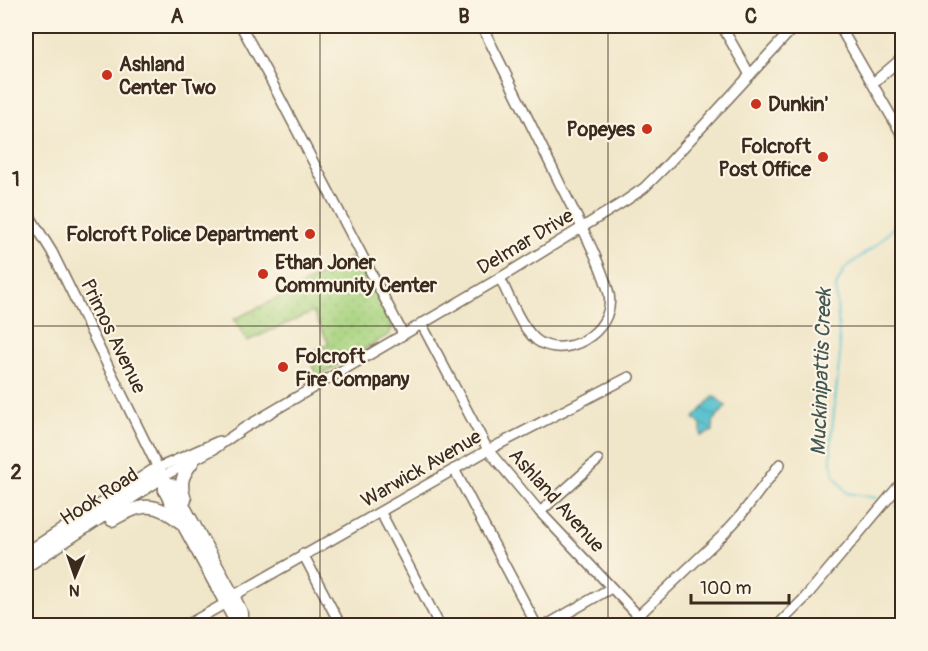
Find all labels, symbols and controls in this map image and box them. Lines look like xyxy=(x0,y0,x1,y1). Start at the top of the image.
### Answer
text: A xyxy=(171,4,184,29)
text: B xyxy=(458,4,470,29)
text: C xyxy=(745,4,757,29)
place label: Ashland Center Two xyxy=(119,52,216,100)
marker: Ashland Center Two xyxy=(100,68,114,82)
place label: Dunkin' xyxy=(768,92,829,117)
marker: Dunkin' xyxy=(749,97,763,111)
place label: Popeyes xyxy=(567,117,635,142)
marker: Popeyes xyxy=(640,122,654,136)
place label: Folcroft Post Office xyxy=(719,134,812,182)
marker: Folcroft Post Office xyxy=(816,150,830,164)
text: 1 xyxy=(12,167,20,192)
street label: Delmar Drive xyxy=(472,203,578,280)
place label: Folcroft Police Department xyxy=(66,222,299,247)
marker: Folcroft Police Department xyxy=(303,227,317,241)
place label: Ethan Joner Community Center xyxy=(275,250,438,298)
marker: Ethan Joner Community Center xyxy=(256,267,270,281)
street label: Primos Avenue xyxy=(75,275,152,398)
water label: Muckinipattis Creek xyxy=(805,286,838,456)
place label: Folcroft Fire Company xyxy=(295,344,410,392)
marker: Folcroft Fire Company xyxy=(276,360,290,374)
street label: Warwick Avenue xyxy=(357,424,486,513)
street label: Ashland Avenue xyxy=(503,443,610,558)
text: 2 xyxy=(10,460,22,485)
street label: Hook Road xyxy=(55,462,143,531)
north arrow xyxy=(45,546,105,606)
scale bar xyxy=(691,567,788,605)
text: 100 m xyxy=(700,577,752,600)
text: N xyxy=(69,580,80,600)

